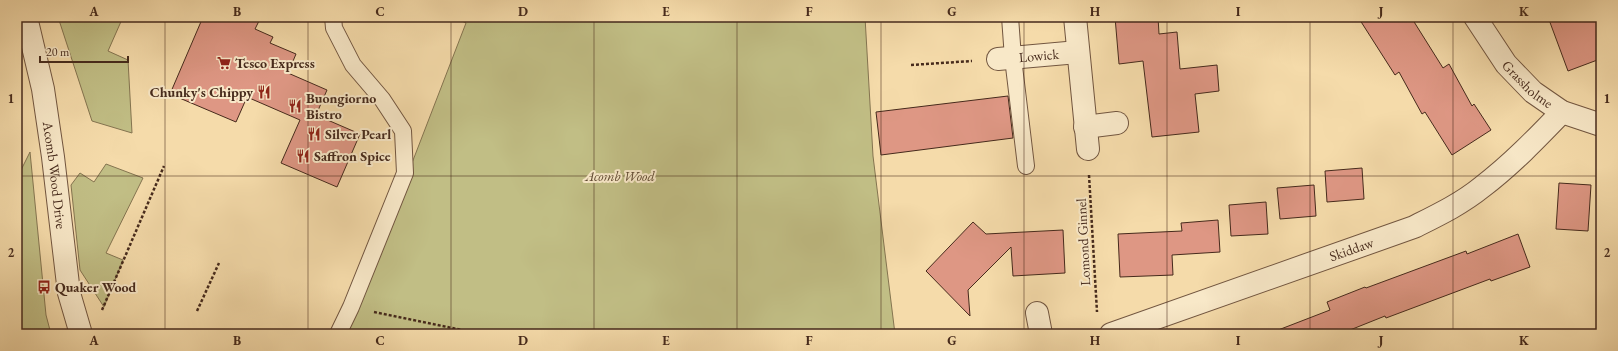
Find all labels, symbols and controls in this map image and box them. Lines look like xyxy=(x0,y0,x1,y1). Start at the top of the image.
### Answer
text: A xyxy=(88,3,99,20)
text: B xyxy=(233,3,241,20)
text: C xyxy=(375,3,385,20)
text: D xyxy=(518,3,528,20)
text: E xyxy=(662,3,670,20)
text: F xyxy=(805,3,813,20)
text: G xyxy=(947,3,957,20)
text: H xyxy=(1090,3,1101,20)
text: I xyxy=(1236,3,1241,20)
text: J xyxy=(1377,3,1384,20)
text: K xyxy=(1519,3,1530,20)
scale bar xyxy=(40,38,128,64)
text: 20 m xyxy=(46,44,70,60)
street label: Lowick xyxy=(1018,45,1060,66)
place label: Tesco Express xyxy=(235,54,315,72)
supermarket icon: Tesco Express xyxy=(216,55,232,71)
street label: Grassholme xyxy=(1498,56,1557,112)
place label: Chunky's Chippy xyxy=(150,83,253,101)
restaurant icon: Chunky's Chippy xyxy=(256,84,272,100)
place label: Buongiorno Bistro xyxy=(306,89,376,123)
text: 1 xyxy=(8,90,15,107)
text: 1 xyxy=(1604,90,1611,107)
restaurant icon: Buongiorno Bistro xyxy=(287,98,303,114)
street label: Acomb Wood Drive xyxy=(39,119,70,230)
place label: Silver Pearl xyxy=(325,125,391,143)
restaurant icon: Silver Pearl xyxy=(306,126,322,142)
place label: Saffron Spice xyxy=(314,147,391,165)
restaurant icon: Saffron Spice xyxy=(295,148,311,164)
park label: Acomb Wood xyxy=(584,167,655,185)
street label: Lomond Ginnel xyxy=(1072,197,1094,286)
street label: Skiddaw xyxy=(1327,233,1376,265)
text: 2 xyxy=(8,244,15,261)
text: 2 xyxy=(1604,244,1611,261)
place label: Quaker Wood xyxy=(55,278,137,296)
bus stop icon: Quaker Wood xyxy=(36,279,52,295)
text: A xyxy=(88,332,99,349)
text: B xyxy=(233,332,241,349)
text: C xyxy=(375,332,385,349)
text: D xyxy=(518,332,528,349)
text: E xyxy=(662,332,670,349)
text: F xyxy=(805,332,813,349)
text: G xyxy=(947,332,957,349)
text: H xyxy=(1090,332,1101,349)
text: I xyxy=(1236,332,1241,349)
text: J xyxy=(1377,332,1384,349)
text: K xyxy=(1519,332,1530,349)

